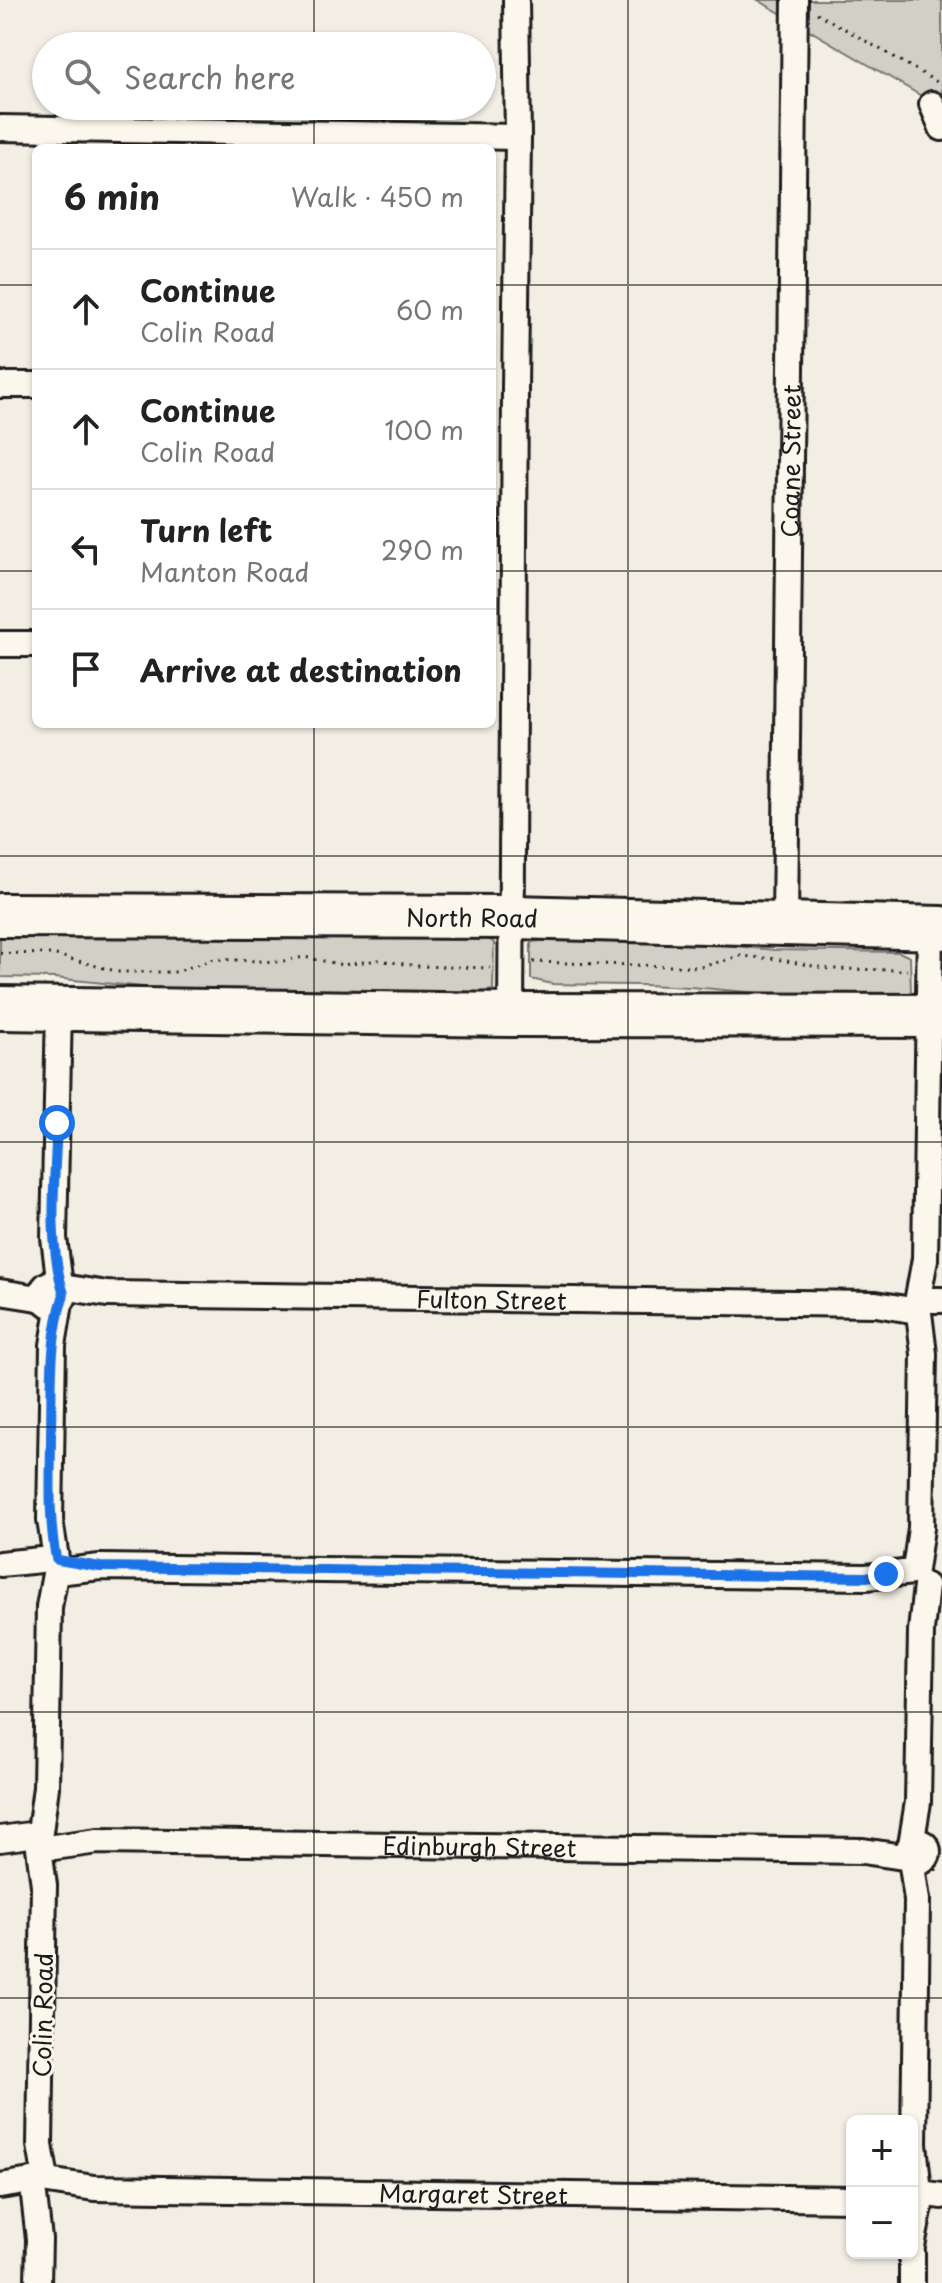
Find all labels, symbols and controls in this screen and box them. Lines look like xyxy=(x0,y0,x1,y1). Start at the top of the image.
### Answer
search box xyxy=(32,32,496,120)
icon: search xyxy=(60,54,104,98)
text: Search here xyxy=(124,54,296,99)
text: 6 min xyxy=(64,170,160,222)
text: Walk · 450 m xyxy=(291,177,464,216)
text: Continue xyxy=(140,267,275,312)
icon: ahead xyxy=(64,287,108,331)
text: 60 m xyxy=(396,290,464,329)
text: Colin Road xyxy=(140,312,275,351)
street label: Coane Street xyxy=(771,384,809,538)
text: Continue xyxy=(140,387,275,432)
icon: ahead xyxy=(64,407,108,451)
text: 100 m xyxy=(384,410,464,449)
text: Colin Road xyxy=(140,432,275,471)
text: Turn left xyxy=(140,507,272,552)
icon: left xyxy=(64,527,108,571)
text: 290 m xyxy=(381,530,464,569)
text: Manton Road xyxy=(140,552,309,591)
icon: arrive xyxy=(64,647,108,691)
text: Arrive at destination xyxy=(140,647,462,692)
street label: North Road xyxy=(406,899,538,936)
route start xyxy=(39,1105,75,1141)
street label: Fulton Street xyxy=(416,1280,567,1318)
route end xyxy=(868,1556,904,1592)
street label: Edinburgh Street xyxy=(383,1827,577,1865)
street label: Colin Road xyxy=(23,1952,61,2078)
map controls xyxy=(846,2115,918,2259)
button: + xyxy=(846,2115,918,2187)
street label: Margaret Street xyxy=(379,2174,568,2213)
button: − xyxy=(846,2187,918,2259)

